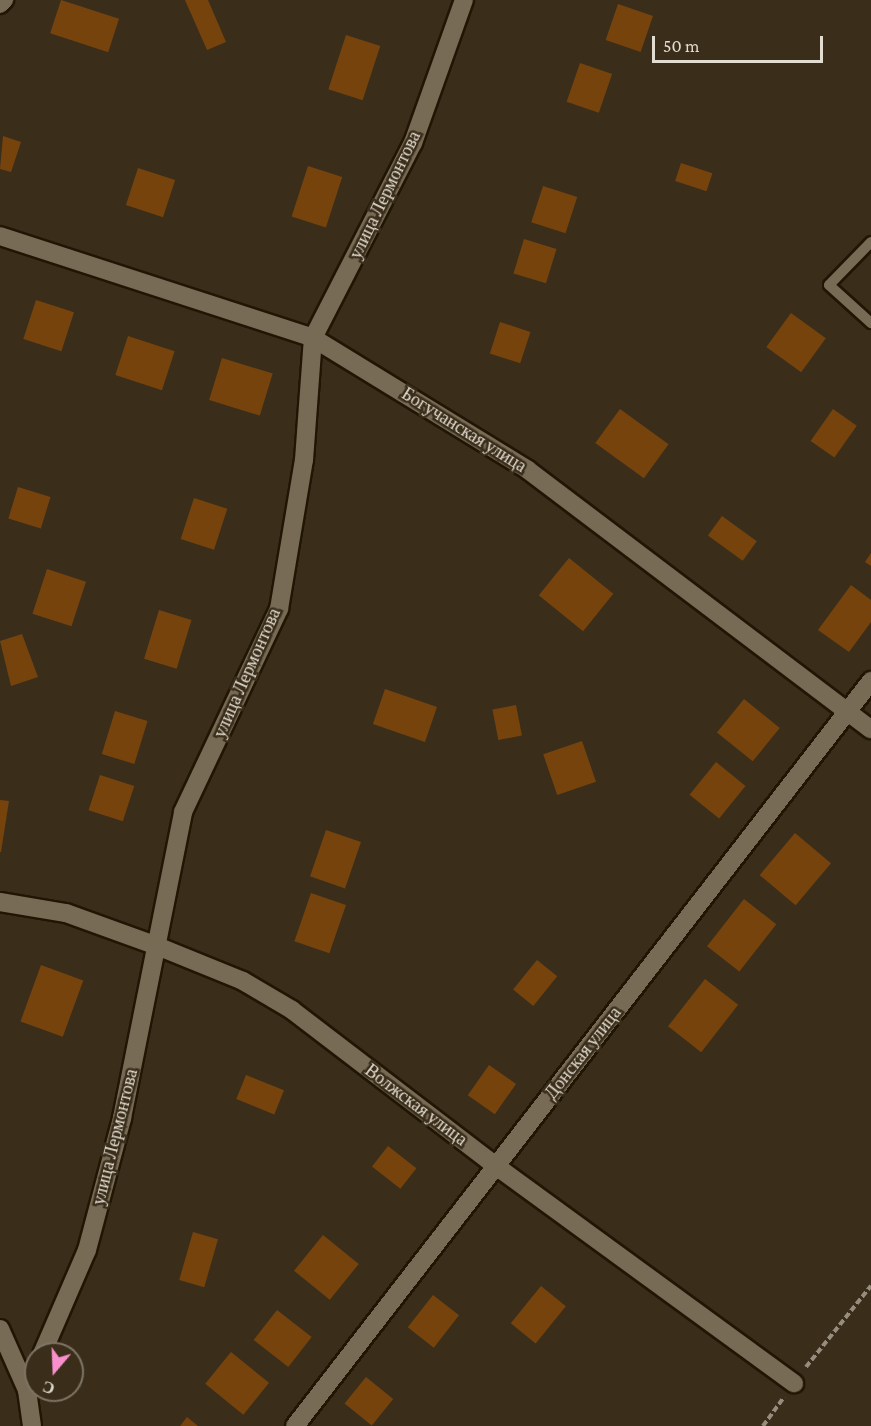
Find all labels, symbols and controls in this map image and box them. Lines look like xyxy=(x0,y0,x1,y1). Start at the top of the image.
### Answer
scale bar xyxy=(655,24,826,62)
text: 50 m xyxy=(663,36,700,56)
street label: улица Лермонтова xyxy=(345,128,425,262)
street label: Богучанская улица xyxy=(398,383,530,477)
street label: улица Лермонтова xyxy=(209,605,285,741)
street label: Донская улица xyxy=(540,1002,626,1104)
street label: Волжская улица xyxy=(361,1060,471,1150)
street label: улица Лермонтова xyxy=(88,1067,142,1207)
north arrow xyxy=(24,1342,84,1402)
text: С xyxy=(40,1378,57,1398)

